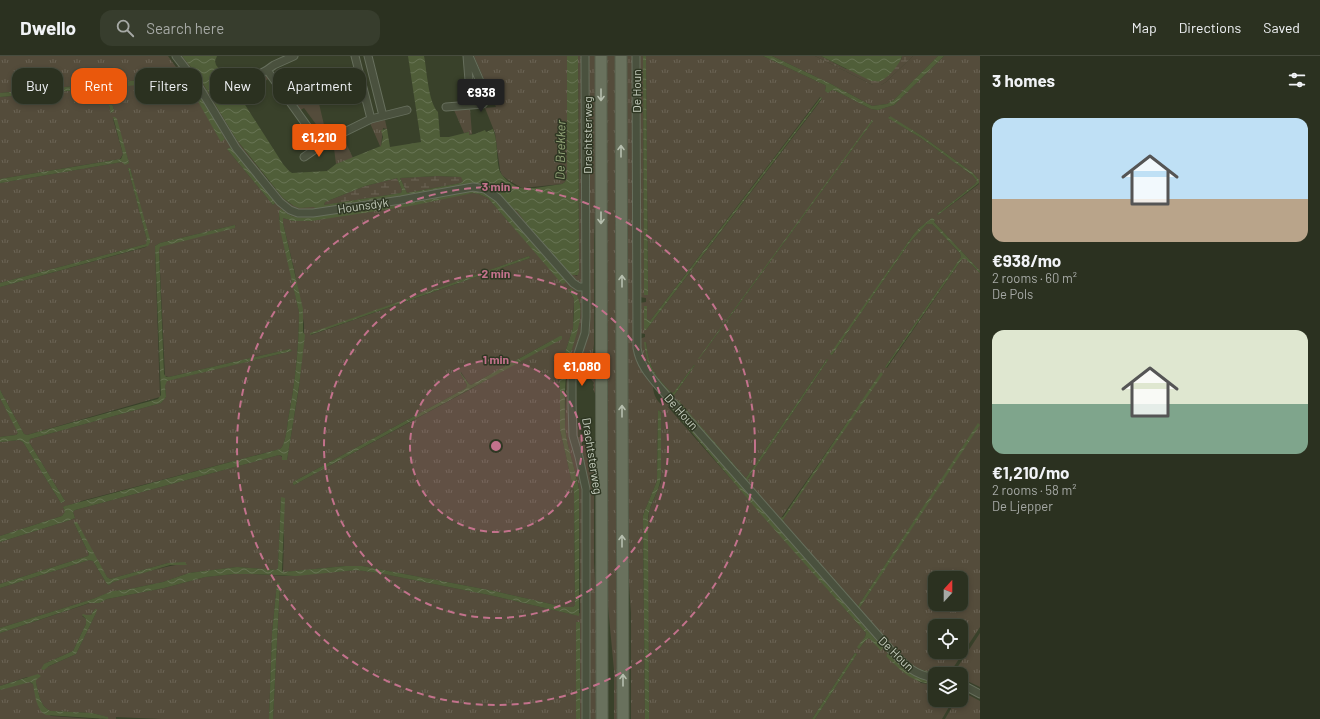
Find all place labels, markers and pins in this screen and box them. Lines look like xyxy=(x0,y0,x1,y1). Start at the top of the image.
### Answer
pin: €938 xyxy=(457,79,505,113)
pin: €1,210 xyxy=(286,124,352,158)
pin: €1,080 xyxy=(549,353,615,387)
centre of rings xyxy=(489,439,503,453)

